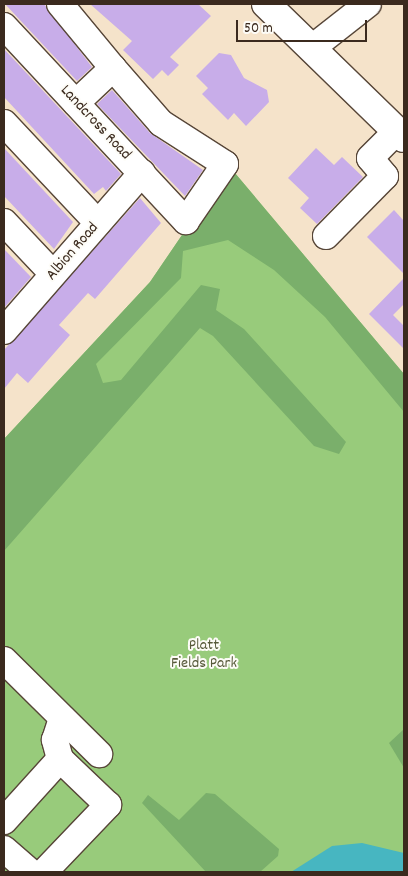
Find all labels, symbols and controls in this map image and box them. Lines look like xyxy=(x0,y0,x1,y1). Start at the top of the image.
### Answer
scale bar xyxy=(238,10,369,42)
text: 50 m xyxy=(244,18,273,40)
street label: Landcross Road xyxy=(55,82,135,164)
street label: Albion Road xyxy=(43,219,103,285)
park label: Platt Fields Park xyxy=(171,636,237,674)

